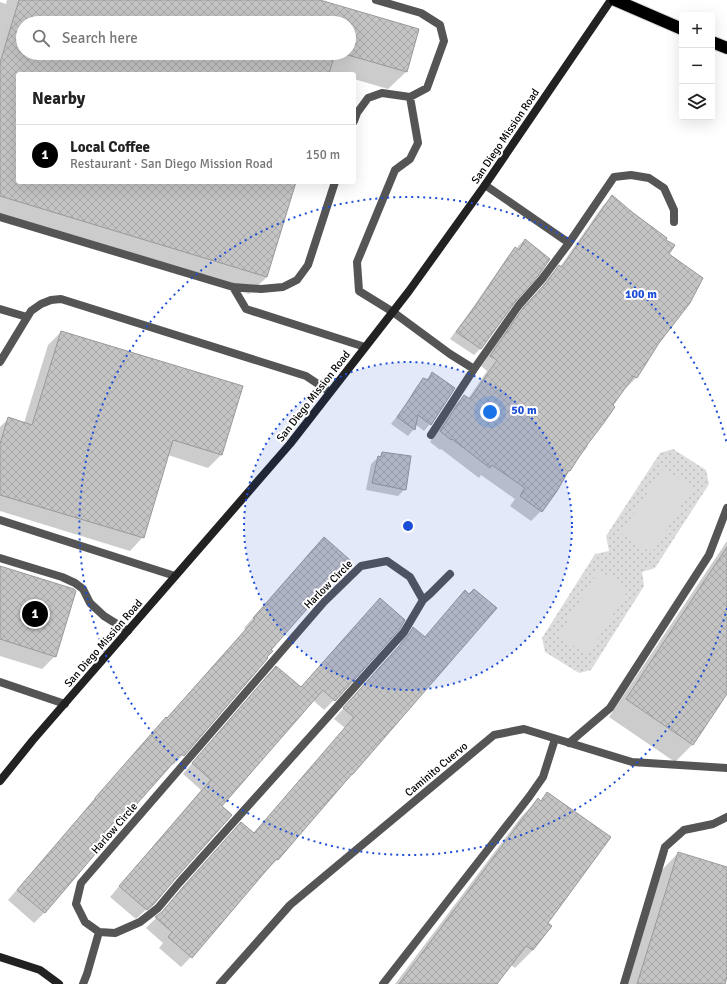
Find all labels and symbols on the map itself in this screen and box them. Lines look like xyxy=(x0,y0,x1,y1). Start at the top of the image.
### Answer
street label: San Diego Mission Road xyxy=(469,86,542,186)
text: 100 m xyxy=(625,287,657,302)
street label: San Diego Mission Road xyxy=(274,348,353,444)
your location xyxy=(480,402,500,422)
text: 50 m xyxy=(511,403,537,418)
centre of rings xyxy=(401,519,415,533)
street label: Harlow Circle xyxy=(301,557,355,611)
street label: San Diego Mission Road xyxy=(62,597,145,690)
pin: 1 xyxy=(22,599,48,629)
street label: Caminito Cuervo xyxy=(402,739,470,799)
street label: Harlow Circle xyxy=(89,800,140,857)

